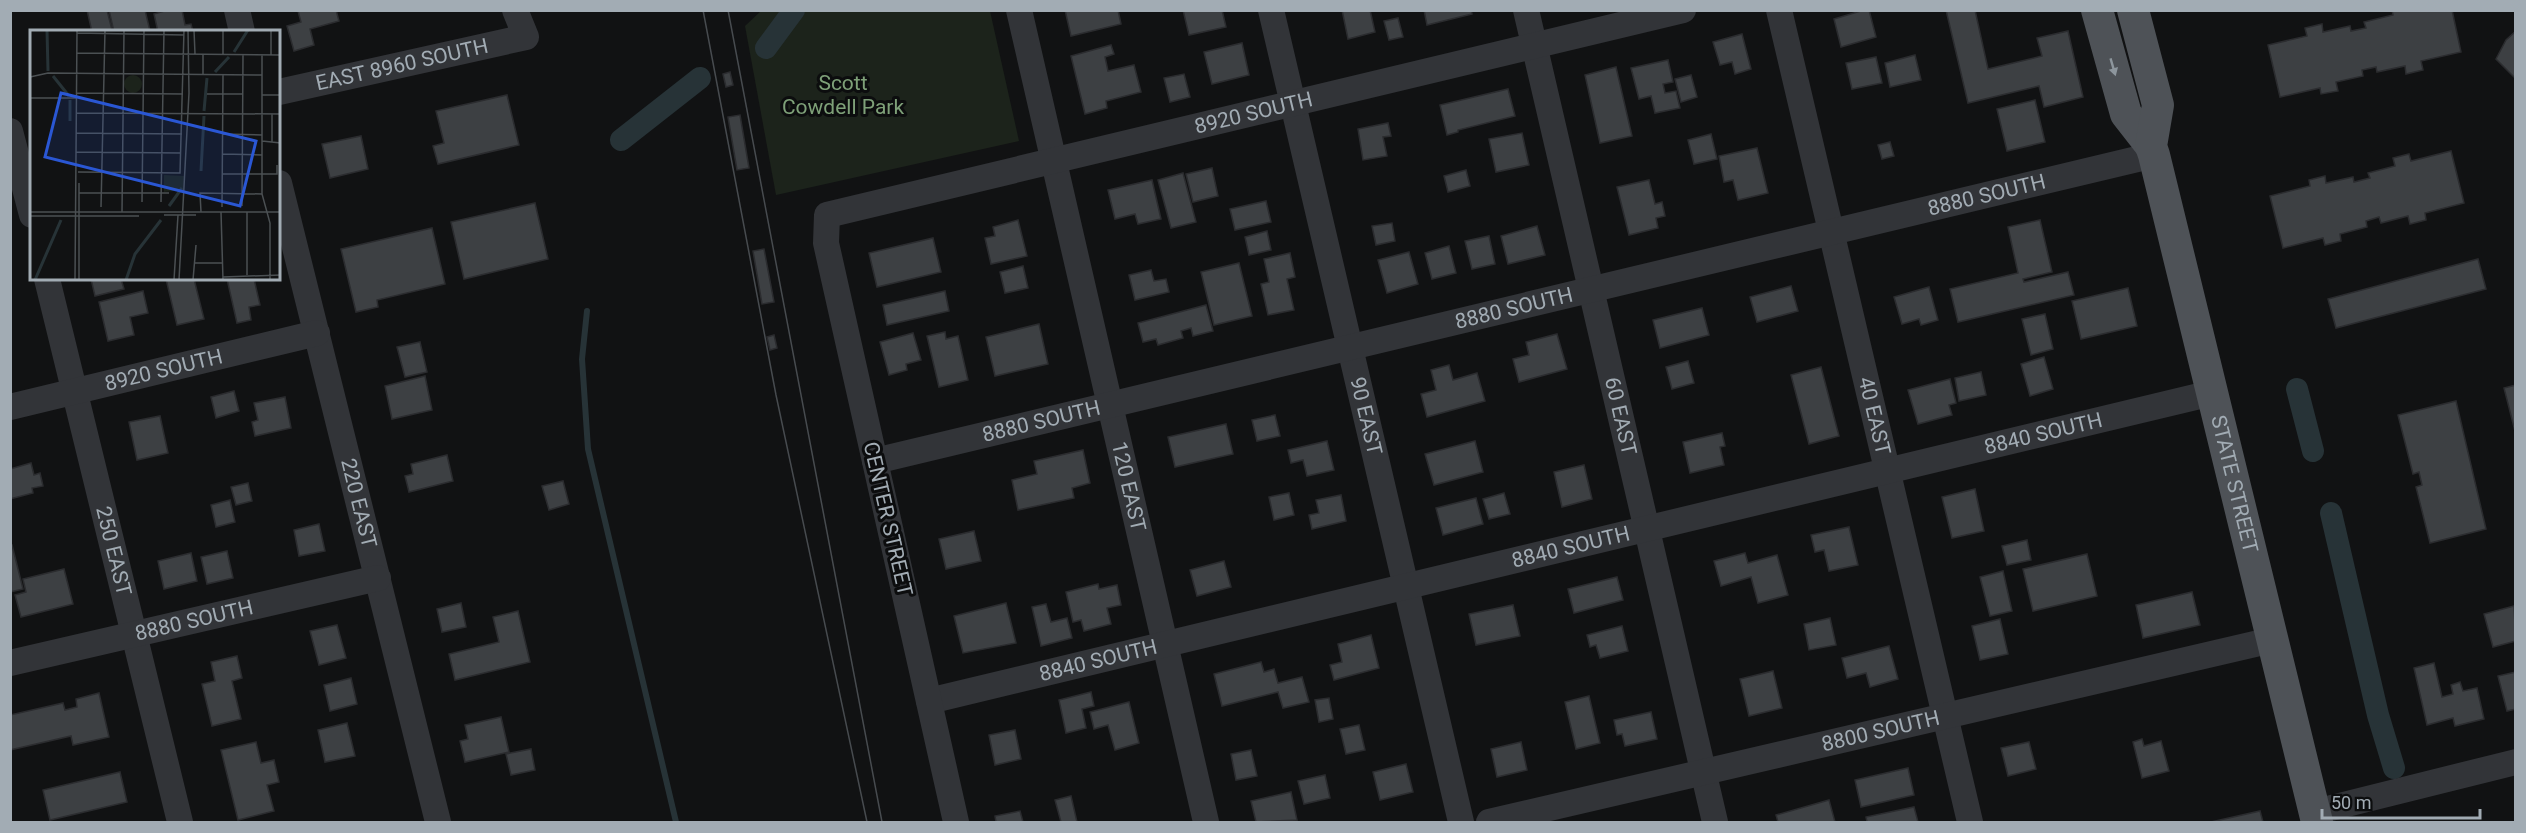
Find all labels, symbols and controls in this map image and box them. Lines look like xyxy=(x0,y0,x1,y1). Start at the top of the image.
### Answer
inset map xyxy=(30,30,280,280)
street label: EAST 8960 SOUTH xyxy=(313,34,490,95)
one-way arrow xyxy=(2108,58,2118,76)
park label: Scott Cowdell Park xyxy=(782,71,904,119)
street label: 8920 SOUTH xyxy=(1192,87,1315,139)
street label: 8880 SOUTH xyxy=(1925,169,2048,221)
street label: 8880 SOUTH xyxy=(1453,282,1575,334)
street label: 8920 SOUTH xyxy=(102,344,225,396)
street label: 40 EAST xyxy=(1854,374,1895,458)
street label: 90 EAST xyxy=(1345,375,1387,458)
street label: 60 EAST xyxy=(1600,375,1641,458)
street label: 8880 SOUTH xyxy=(980,396,1103,447)
street label: 8840 SOUTH xyxy=(1982,408,2105,459)
street label: STATE STREET xyxy=(2206,413,2263,556)
street label: 120 EAST xyxy=(1107,439,1151,534)
street label: CENTER STREET xyxy=(859,440,918,599)
street label: 220 EAST xyxy=(336,456,381,551)
street label: 250 EAST xyxy=(91,504,136,599)
street label: 8840 SOUTH xyxy=(1509,521,1632,573)
street label: 8880 SOUTH xyxy=(133,595,256,646)
street label: 8840 SOUTH xyxy=(1037,635,1160,686)
street label: 8800 SOUTH xyxy=(1819,706,1942,756)
scale bar xyxy=(2322,782,2480,820)
text: 50 m xyxy=(2331,792,2371,813)

